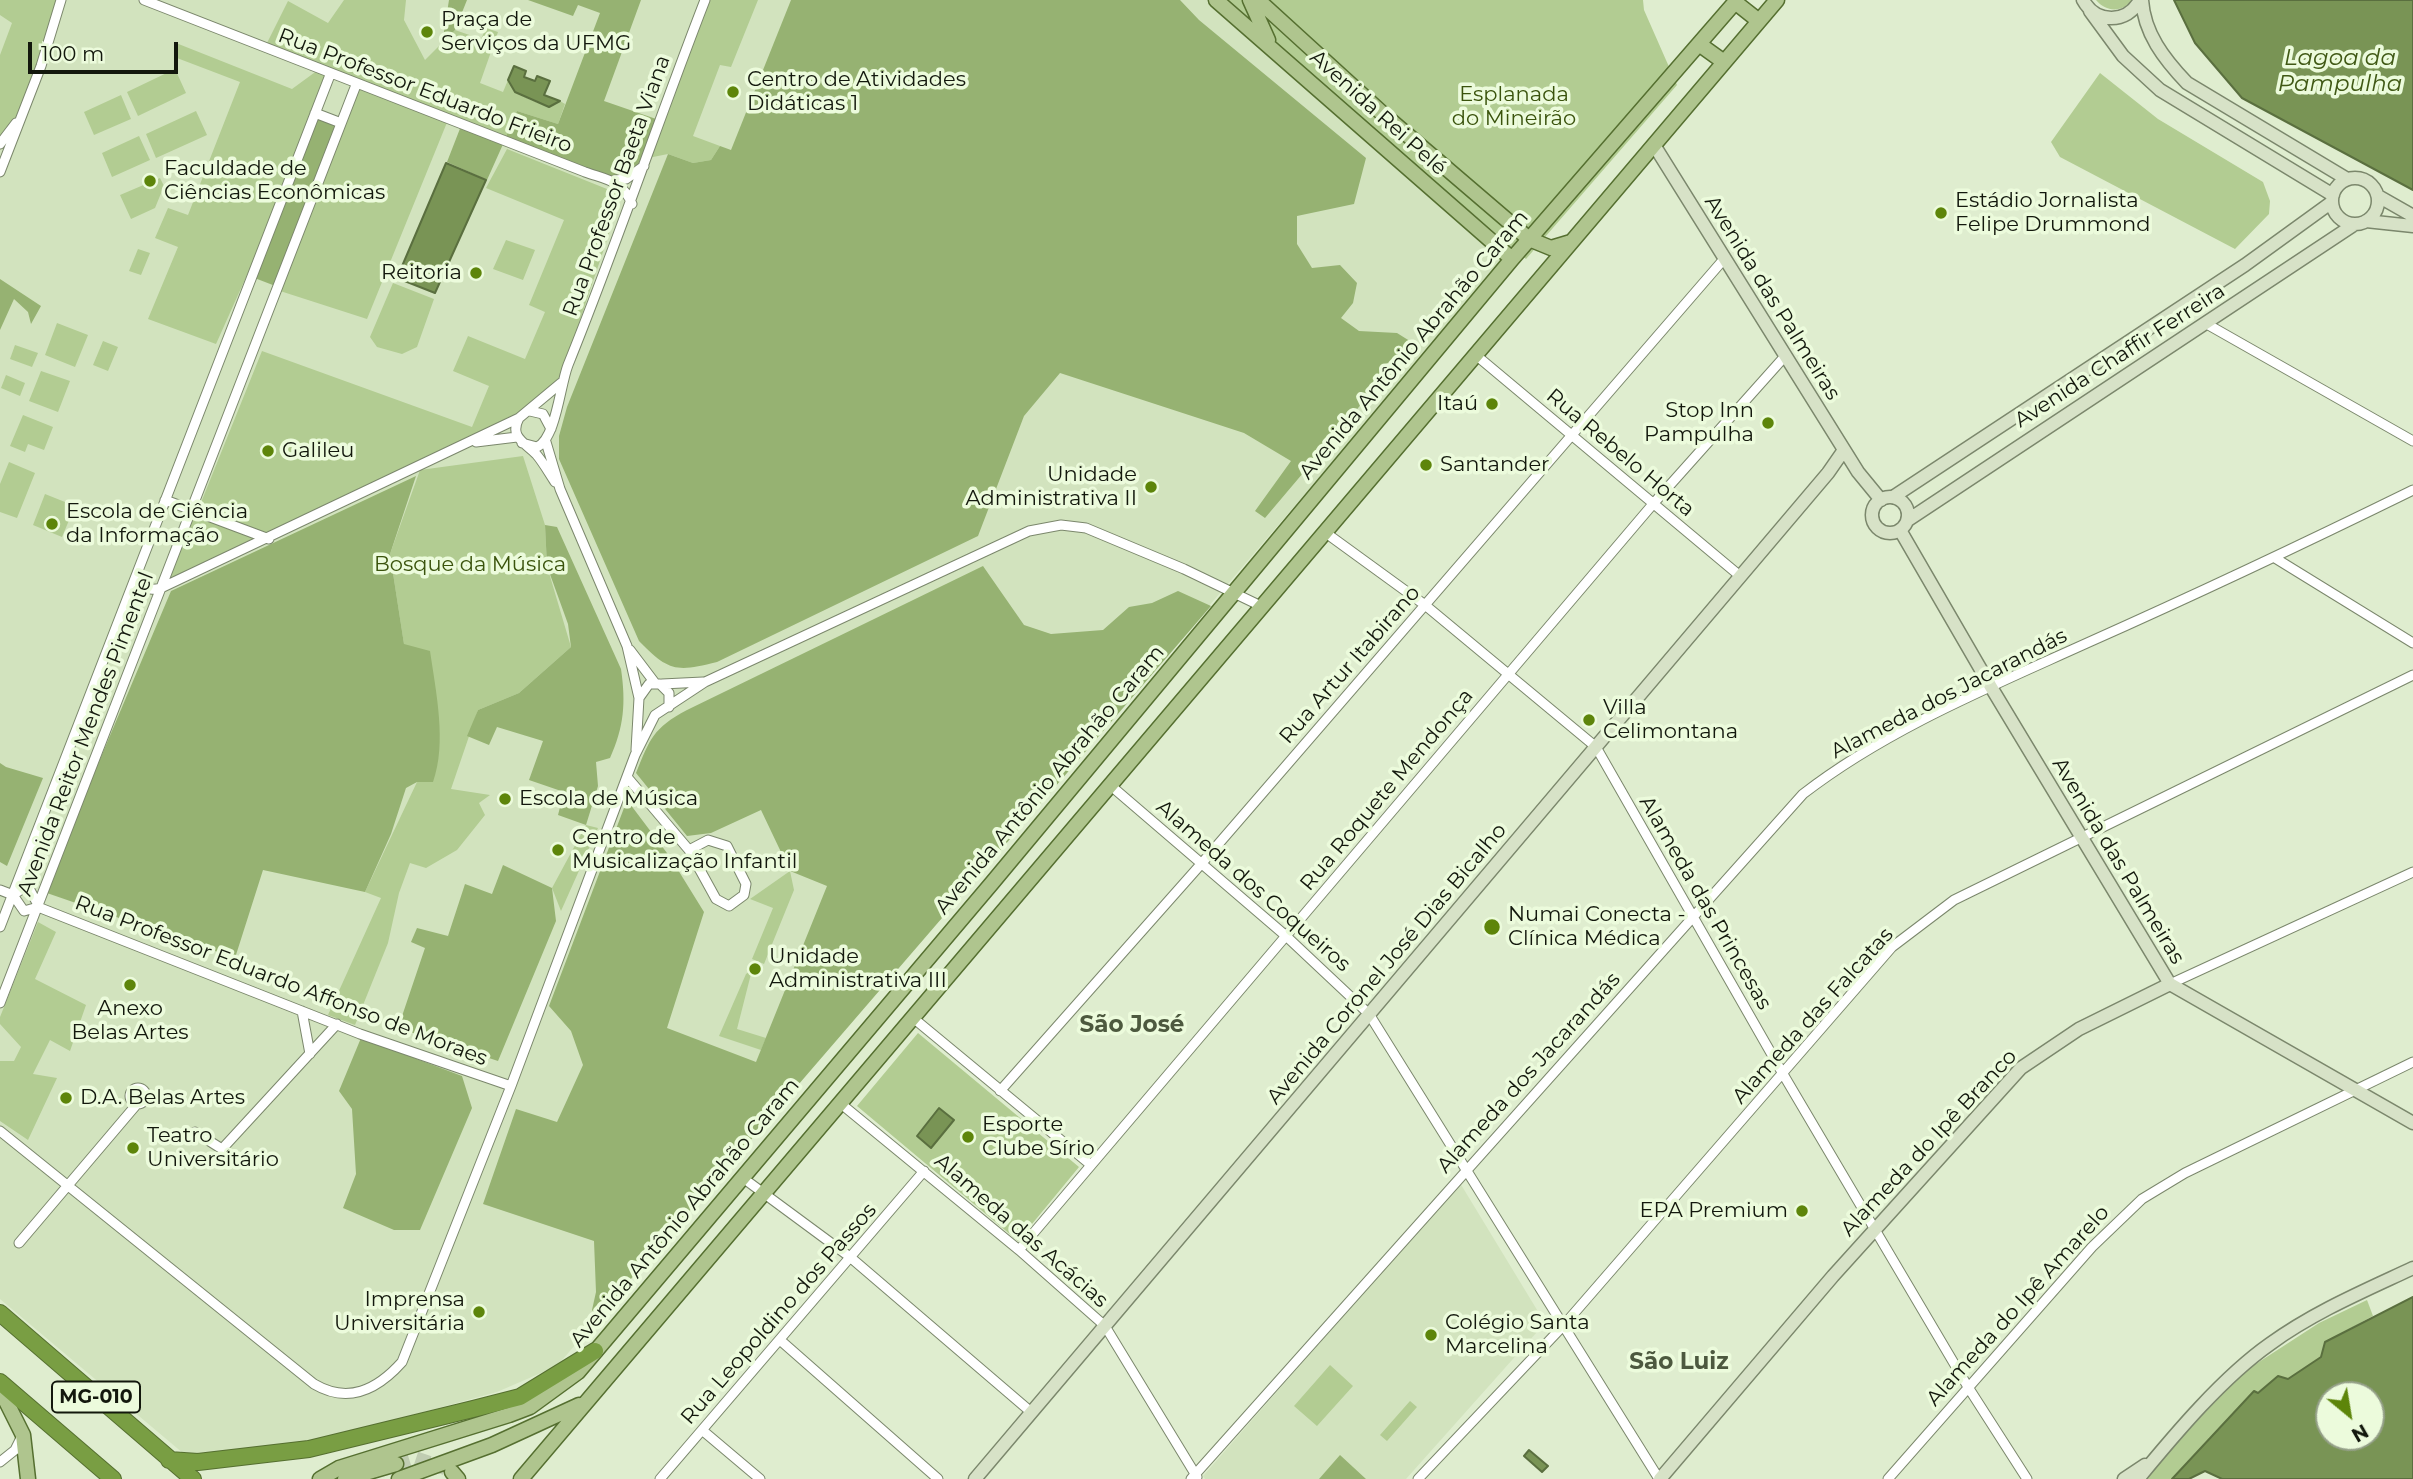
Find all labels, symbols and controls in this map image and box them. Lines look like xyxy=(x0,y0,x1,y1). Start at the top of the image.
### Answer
place label: Praça de Serviços da UFMG xyxy=(441,7,631,57)
street label: Rua Professor Eduardo Frieiro xyxy=(275,23,575,159)
marker: Praça de Serviços da UFMG xyxy=(419,24,435,40)
scale bar xyxy=(32,28,182,72)
text: 100 m xyxy=(41,41,104,66)
water label: Lagoa da Pampulha xyxy=(2278,44,2402,98)
street label: Avenida Rei Pelé xyxy=(1305,45,1451,181)
street label: Rua Professor Baeta Viana xyxy=(558,52,676,320)
place label: Centro de Atividades Didáticas 1 xyxy=(747,67,966,117)
park label: Esplanada do Mineirão xyxy=(1452,82,1576,132)
marker: Centro de Atividades Didáticas 1 xyxy=(725,84,741,100)
place label: Faculdade de Ciências Econômicas xyxy=(164,156,385,206)
marker: Faculdade de Ciências Econômicas xyxy=(142,173,158,189)
place label: Estádio Jornalista Felipe Drummond xyxy=(1955,188,2150,238)
street label: Avenida das Palmeiras xyxy=(1699,191,1845,405)
street label: Avenida Antônio Abrahão Caram xyxy=(1294,205,1534,485)
marker: Estádio Jornalista Felipe Drummond xyxy=(1933,205,1949,221)
place label: Reitoria xyxy=(381,260,462,286)
marker: Reitoria xyxy=(468,265,484,281)
street label: Avenida Chaffir Ferreira xyxy=(2010,278,2230,434)
street label: Rua Rebelo Horta xyxy=(1541,384,1699,522)
place label: Itaú xyxy=(1437,391,1478,417)
marker: Itaú xyxy=(1484,396,1500,412)
place label: Stop Inn Pampulha xyxy=(1644,398,1754,448)
marker: Stop Inn Pampulha xyxy=(1760,415,1776,431)
place label: Galileu xyxy=(282,438,354,464)
marker: Galileu xyxy=(260,443,276,459)
place label: Santander xyxy=(1440,452,1550,478)
marker: Santander xyxy=(1418,457,1434,473)
place label: Unidade Administrativa II xyxy=(966,462,1137,512)
marker: Unidade Administrativa II xyxy=(1143,479,1159,495)
place label: Escola de Ciência da Informação xyxy=(66,499,248,549)
marker: Escola de Ciência da Informação xyxy=(44,516,60,532)
park label: Bosque da Música xyxy=(374,552,566,578)
street label: Avenida Reitor Mendes Pimentel xyxy=(12,569,160,899)
street label: Rua Artur Itabirano xyxy=(1274,581,1426,749)
street label: Alameda dos Jacarandás xyxy=(1827,623,2071,765)
street label: Avenida Antônio Abrahão Caram xyxy=(930,640,1170,920)
street label: Rua Roquete Mendonça xyxy=(1295,684,1479,896)
place label: Villa Celimontana xyxy=(1603,695,1738,745)
marker: Villa Celimontana xyxy=(1581,712,1597,728)
street label: Avenida das Palmeiras xyxy=(2046,753,2190,969)
place label: Escola de Música xyxy=(519,786,698,812)
marker: Escola de Música xyxy=(497,791,513,807)
street label: Alameda das Princesas xyxy=(1633,792,1777,1014)
street label: Alameda dos Coqueiros xyxy=(1151,795,1355,977)
street label: Avenida Coronel José Dias Bicalho xyxy=(1262,818,1512,1110)
place label: Centro de Musicalização Infantil xyxy=(572,825,797,875)
marker: Centro de Musicalização Infantil xyxy=(550,842,566,858)
street label: Rua Professor Eduardo Affonso de Moraes xyxy=(71,890,491,1072)
place label: Numai Conecta - Clínica Médica xyxy=(1508,902,1685,952)
marker: Numai Conecta - Clínica Médica xyxy=(1482,917,1502,937)
street label: Alameda das Falcatas xyxy=(1727,923,1899,1109)
place label: Unidade Administrativa III xyxy=(769,944,947,994)
marker: Unidade Administrativa III xyxy=(747,961,763,977)
street label: Alameda dos Jacarandás xyxy=(1432,967,1626,1179)
marker: Anexo Belas Artes xyxy=(122,977,138,993)
place label: Anexo Belas Artes xyxy=(71,996,189,1046)
district label: São José xyxy=(1080,1011,1184,1039)
street label: Alameda do Ipê Branco xyxy=(1836,1044,2022,1242)
street label: Avenida Antônio Abrahão Caram xyxy=(565,1073,805,1353)
place label: D.A. Belas Artes xyxy=(80,1085,245,1111)
marker: D.A. Belas Artes xyxy=(58,1090,74,1106)
place label: Esporte Clube Sírio xyxy=(982,1112,1095,1162)
place label: Teatro Universitário xyxy=(147,1123,279,1173)
marker: Esporte Clube Sírio xyxy=(960,1129,976,1145)
marker: Teatro Universitário xyxy=(125,1140,141,1156)
street label: Alameda das Acácias xyxy=(929,1149,1113,1313)
street label: Rua Leopoldino dos Passos xyxy=(676,1198,882,1430)
place label: EPA Premium xyxy=(1639,1198,1788,1224)
street label: Alameda do Ipê Amarelo xyxy=(1921,1200,2115,1412)
marker: EPA Premium xyxy=(1794,1203,1810,1219)
place label: Imprensa Universitária xyxy=(334,1287,465,1337)
marker: Imprensa Universitária xyxy=(471,1304,487,1320)
place label: Colégio Santa Marcelina xyxy=(1445,1310,1590,1360)
marker: Colégio Santa Marcelina xyxy=(1423,1327,1439,1343)
district label: São Luiz xyxy=(1629,1348,1729,1376)
north arrow xyxy=(2315,1381,2385,1451)
road number: MG-010 xyxy=(52,1382,140,1413)
text: N xyxy=(2347,1419,2372,1447)

